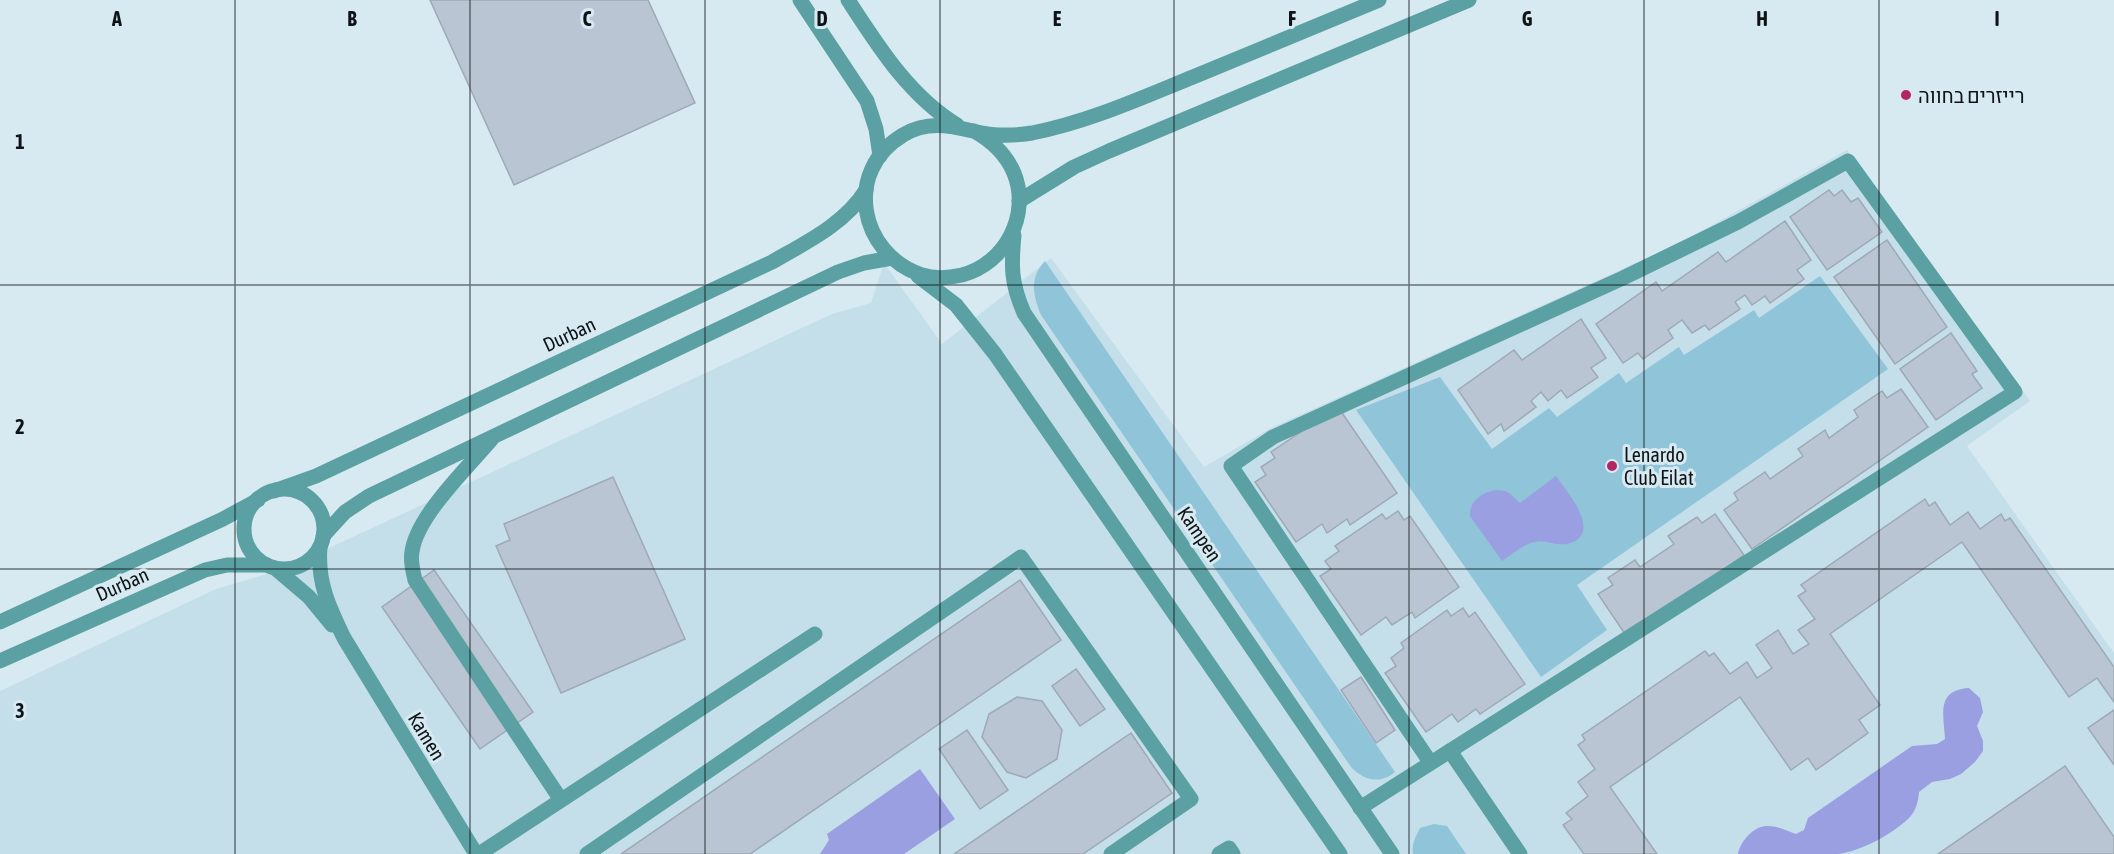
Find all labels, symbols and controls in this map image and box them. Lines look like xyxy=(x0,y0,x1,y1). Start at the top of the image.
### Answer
text: A xyxy=(111,7,122,30)
text: B xyxy=(347,7,357,30)
text: C xyxy=(583,7,592,30)
text: D xyxy=(816,7,828,30)
text: E xyxy=(1053,7,1062,30)
text: F xyxy=(1288,7,1296,30)
text: G xyxy=(1522,7,1533,30)
text: H xyxy=(1756,7,1768,30)
text: I xyxy=(1994,7,2000,30)
place label: רייזרים בחווה xyxy=(1918,84,2024,107)
marker: רייזרים בחווה xyxy=(1899,88,1913,102)
text: 1 xyxy=(15,130,25,153)
street label: Durban xyxy=(539,312,599,356)
text: 2 xyxy=(15,415,25,438)
place label: Lenardo Club Eilat xyxy=(1624,443,1694,489)
marker: Lenardo Club Eilat xyxy=(1605,459,1619,473)
street label: Kampen xyxy=(1173,502,1227,566)
street label: Durban xyxy=(92,562,152,606)
text: 3 xyxy=(15,699,25,722)
street label: Kamen xyxy=(404,708,450,764)

